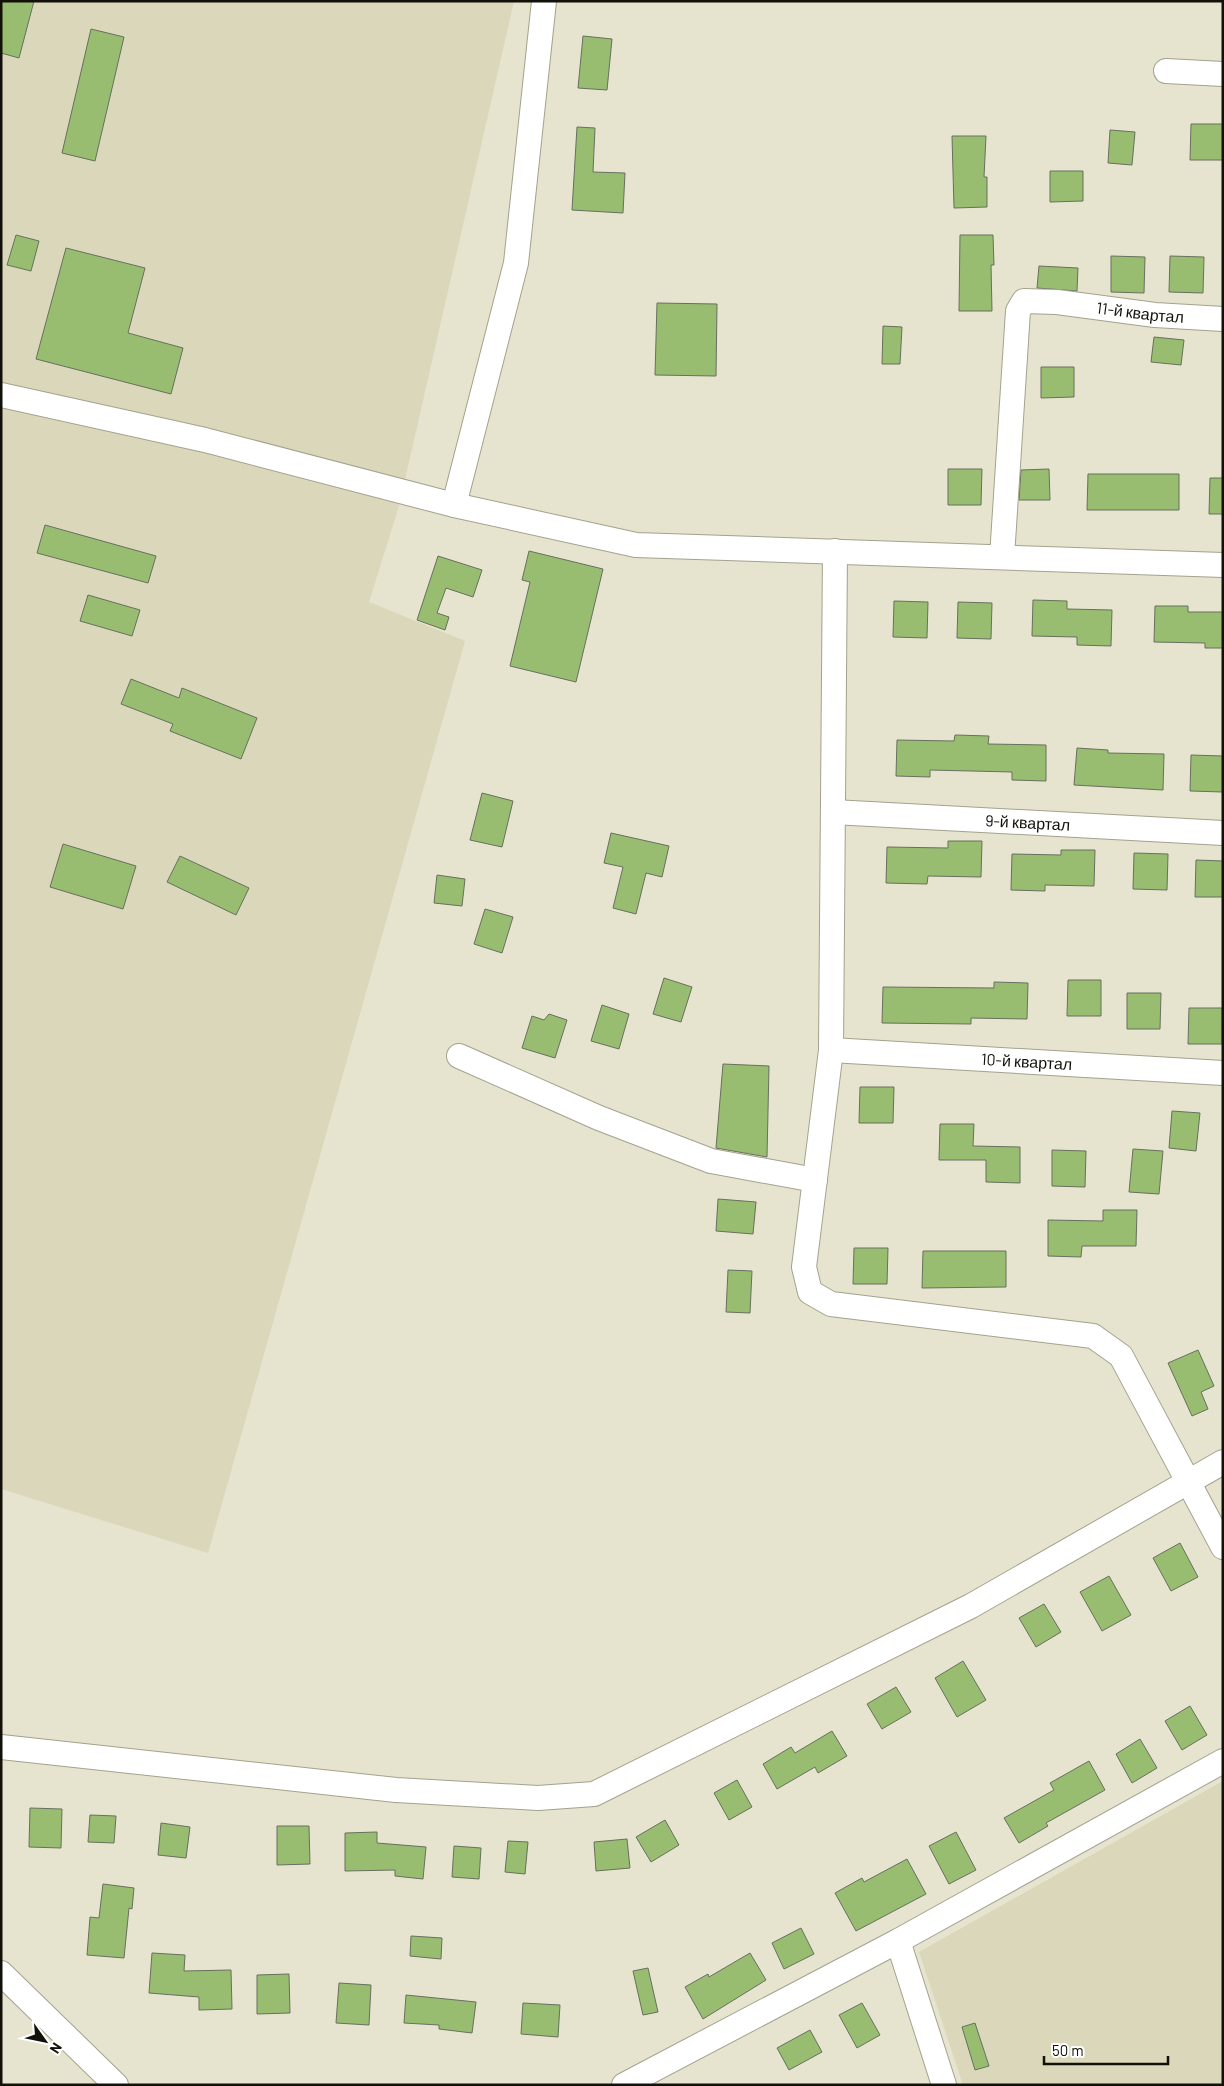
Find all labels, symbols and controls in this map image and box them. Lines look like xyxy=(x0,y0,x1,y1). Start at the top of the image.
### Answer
street label: 11-й квартал xyxy=(1095,297,1184,326)
street label: 9-й квартал xyxy=(985,810,1071,834)
street label: 10-й квартал xyxy=(981,1049,1073,1073)
north arrow xyxy=(20,2016,70,2066)
scale bar xyxy=(1044,2034,1168,2066)
text: N xyxy=(47,2040,66,2057)
text: 50 m xyxy=(1052,2041,1084,2059)

